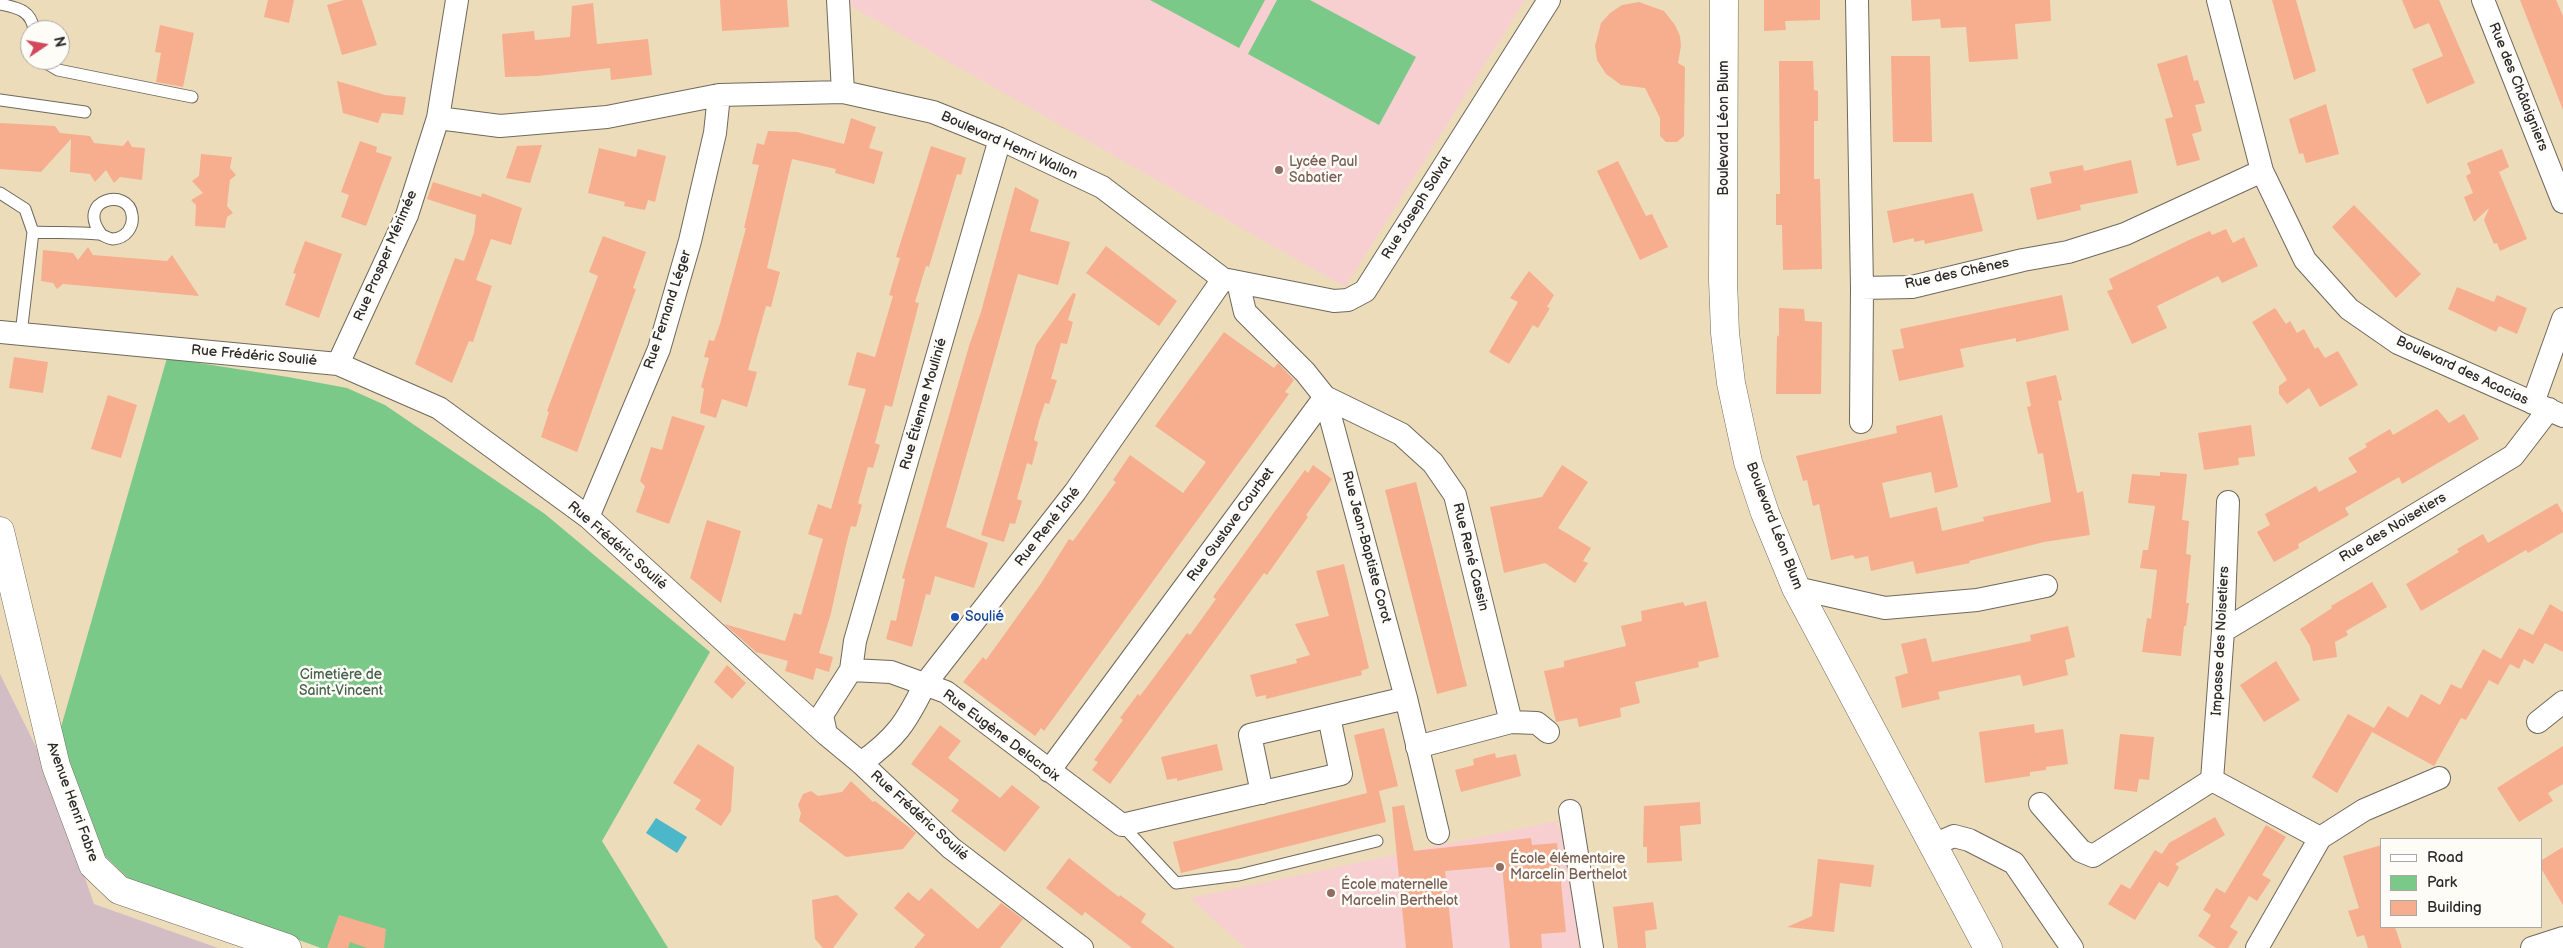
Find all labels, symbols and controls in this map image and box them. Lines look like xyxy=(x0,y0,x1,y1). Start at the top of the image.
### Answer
north arrow xyxy=(20,20,70,70)
street label: Rue des Châtaigniers xyxy=(2485,20,2551,154)
text: N xyxy=(50,35,69,49)
street label: Boulevard Léon Blum xyxy=(1716,60,1732,196)
street label: Boulevard Henri Wallon xyxy=(938,108,1080,184)
place label: Lycée Paul Sabatier xyxy=(1289,154,1357,186)
street label: Rue Joseph Salvat xyxy=(1379,154,1455,262)
marker: Lycée Paul Sabatier xyxy=(1273,164,1285,176)
street label: Rue Prosper Mérimée xyxy=(351,188,421,324)
street label: Rue Fernand Léger xyxy=(641,248,695,372)
street label: Rue des Chênes xyxy=(1903,255,2011,293)
street label: Boulevard des Acacias xyxy=(2393,333,2531,409)
street label: Rue Étienne Moulinié xyxy=(897,336,951,472)
street label: Rue Frédéric Soulié xyxy=(190,342,318,370)
street label: Boulevard Léon Blum xyxy=(1742,460,1806,592)
street label: Rue Gustave Courbet xyxy=(1184,465,1278,585)
street label: Rue Jean-Baptiste Corot xyxy=(1338,469,1394,625)
street label: Rue René Iché xyxy=(1012,484,1084,570)
street label: Rue des Noisetiers xyxy=(2337,489,2449,567)
street label: Rue Frédéric Soulié xyxy=(564,498,670,594)
street label: Rue René Cassin xyxy=(1448,501,1492,613)
street label: Impasse des Noisetiers xyxy=(2209,566,2233,716)
place label: Soulié xyxy=(965,609,1004,625)
marker: Soulié xyxy=(949,611,961,623)
park label: Cimetière de Saint-Vincent xyxy=(299,667,383,700)
street label: Rue Eugène Delacroix xyxy=(939,686,1063,786)
street label: Avenue Henri Fabre xyxy=(43,740,101,864)
street label: Rue Frédéric Soulié xyxy=(866,768,972,864)
legend xyxy=(2380,838,2543,928)
text: Road xyxy=(2427,848,2463,867)
place label: École élémentaire Marcelin Berthelot xyxy=(1510,851,1627,884)
marker: École élémentaire Marcelin Berthelot xyxy=(1494,861,1506,873)
text: Park xyxy=(2427,873,2457,892)
place label: École maternelle Marcelin Berthelot xyxy=(1341,877,1458,910)
marker: École maternelle Marcelin Berthelot xyxy=(1325,887,1337,899)
text: Building xyxy=(2427,898,2482,917)

